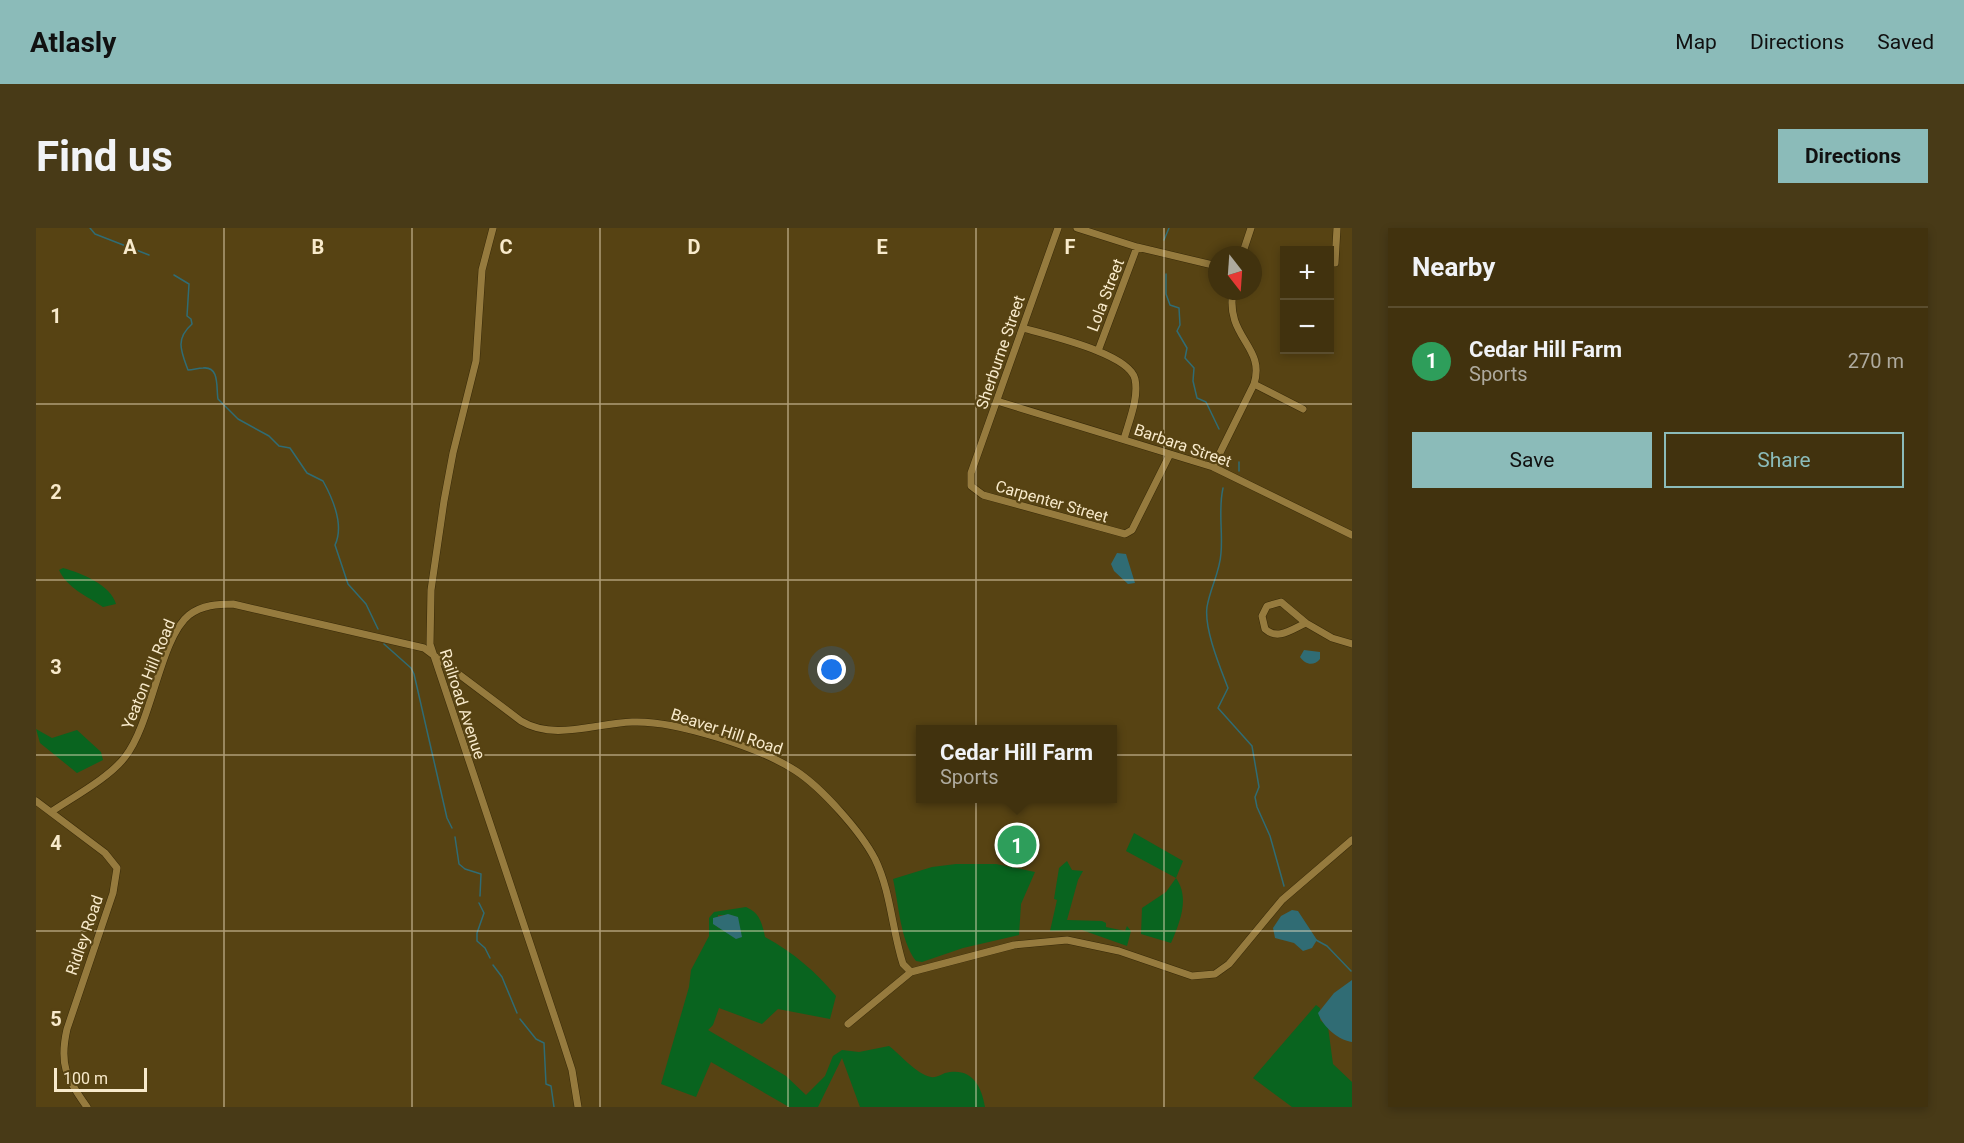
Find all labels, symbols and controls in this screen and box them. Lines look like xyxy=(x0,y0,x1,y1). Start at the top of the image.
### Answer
text: Atlasly xyxy=(30,26,116,59)
text: Map xyxy=(1675,30,1717,54)
text: Directions xyxy=(1750,30,1844,54)
text: Saved xyxy=(1877,30,1934,54)
button: Directions xyxy=(1778,129,1928,183)
text: Find us xyxy=(36,132,173,181)
text: A xyxy=(123,235,137,259)
text: B xyxy=(312,235,324,259)
text: C xyxy=(499,235,513,259)
text: D xyxy=(688,235,701,259)
text: E xyxy=(876,235,888,259)
text: F xyxy=(1065,235,1076,259)
north arrow xyxy=(1208,246,1262,300)
map controls xyxy=(1280,246,1334,354)
button: + xyxy=(1280,246,1334,300)
text: Nearby xyxy=(1412,252,1495,282)
street label: Lola Street xyxy=(1083,256,1128,334)
street label: Sherburne Street xyxy=(972,293,1029,411)
button: − xyxy=(1280,300,1334,354)
text: 1 xyxy=(50,304,62,328)
text: Cedar Hill Farm xyxy=(1469,337,1622,362)
text: 1 xyxy=(1426,349,1437,373)
text: 270 m xyxy=(1848,349,1904,373)
text: Sports xyxy=(1469,362,1528,386)
street label: Barbara Street xyxy=(1132,420,1234,471)
button: Save xyxy=(1412,432,1652,488)
button: Share xyxy=(1664,432,1904,488)
street label: Carpenter Street xyxy=(993,476,1110,527)
text: 2 xyxy=(50,480,62,504)
street label: Yeaton Hill Road xyxy=(118,616,179,732)
street label: Railroad Avenue xyxy=(436,647,489,762)
text: 3 xyxy=(50,655,62,679)
your location xyxy=(817,655,846,684)
street label: Beaver Hill Road xyxy=(669,704,785,758)
popup xyxy=(916,725,1117,803)
text: Cedar Hill Farm xyxy=(940,740,1093,765)
text: Sports xyxy=(940,765,999,789)
pin: 1 xyxy=(998,822,1036,868)
text: 4 xyxy=(50,831,62,855)
street label: Ridley Road xyxy=(62,893,107,978)
text: 5 xyxy=(50,1007,62,1031)
scale bar xyxy=(54,1065,147,1092)
text: 100 m xyxy=(63,1069,108,1088)

